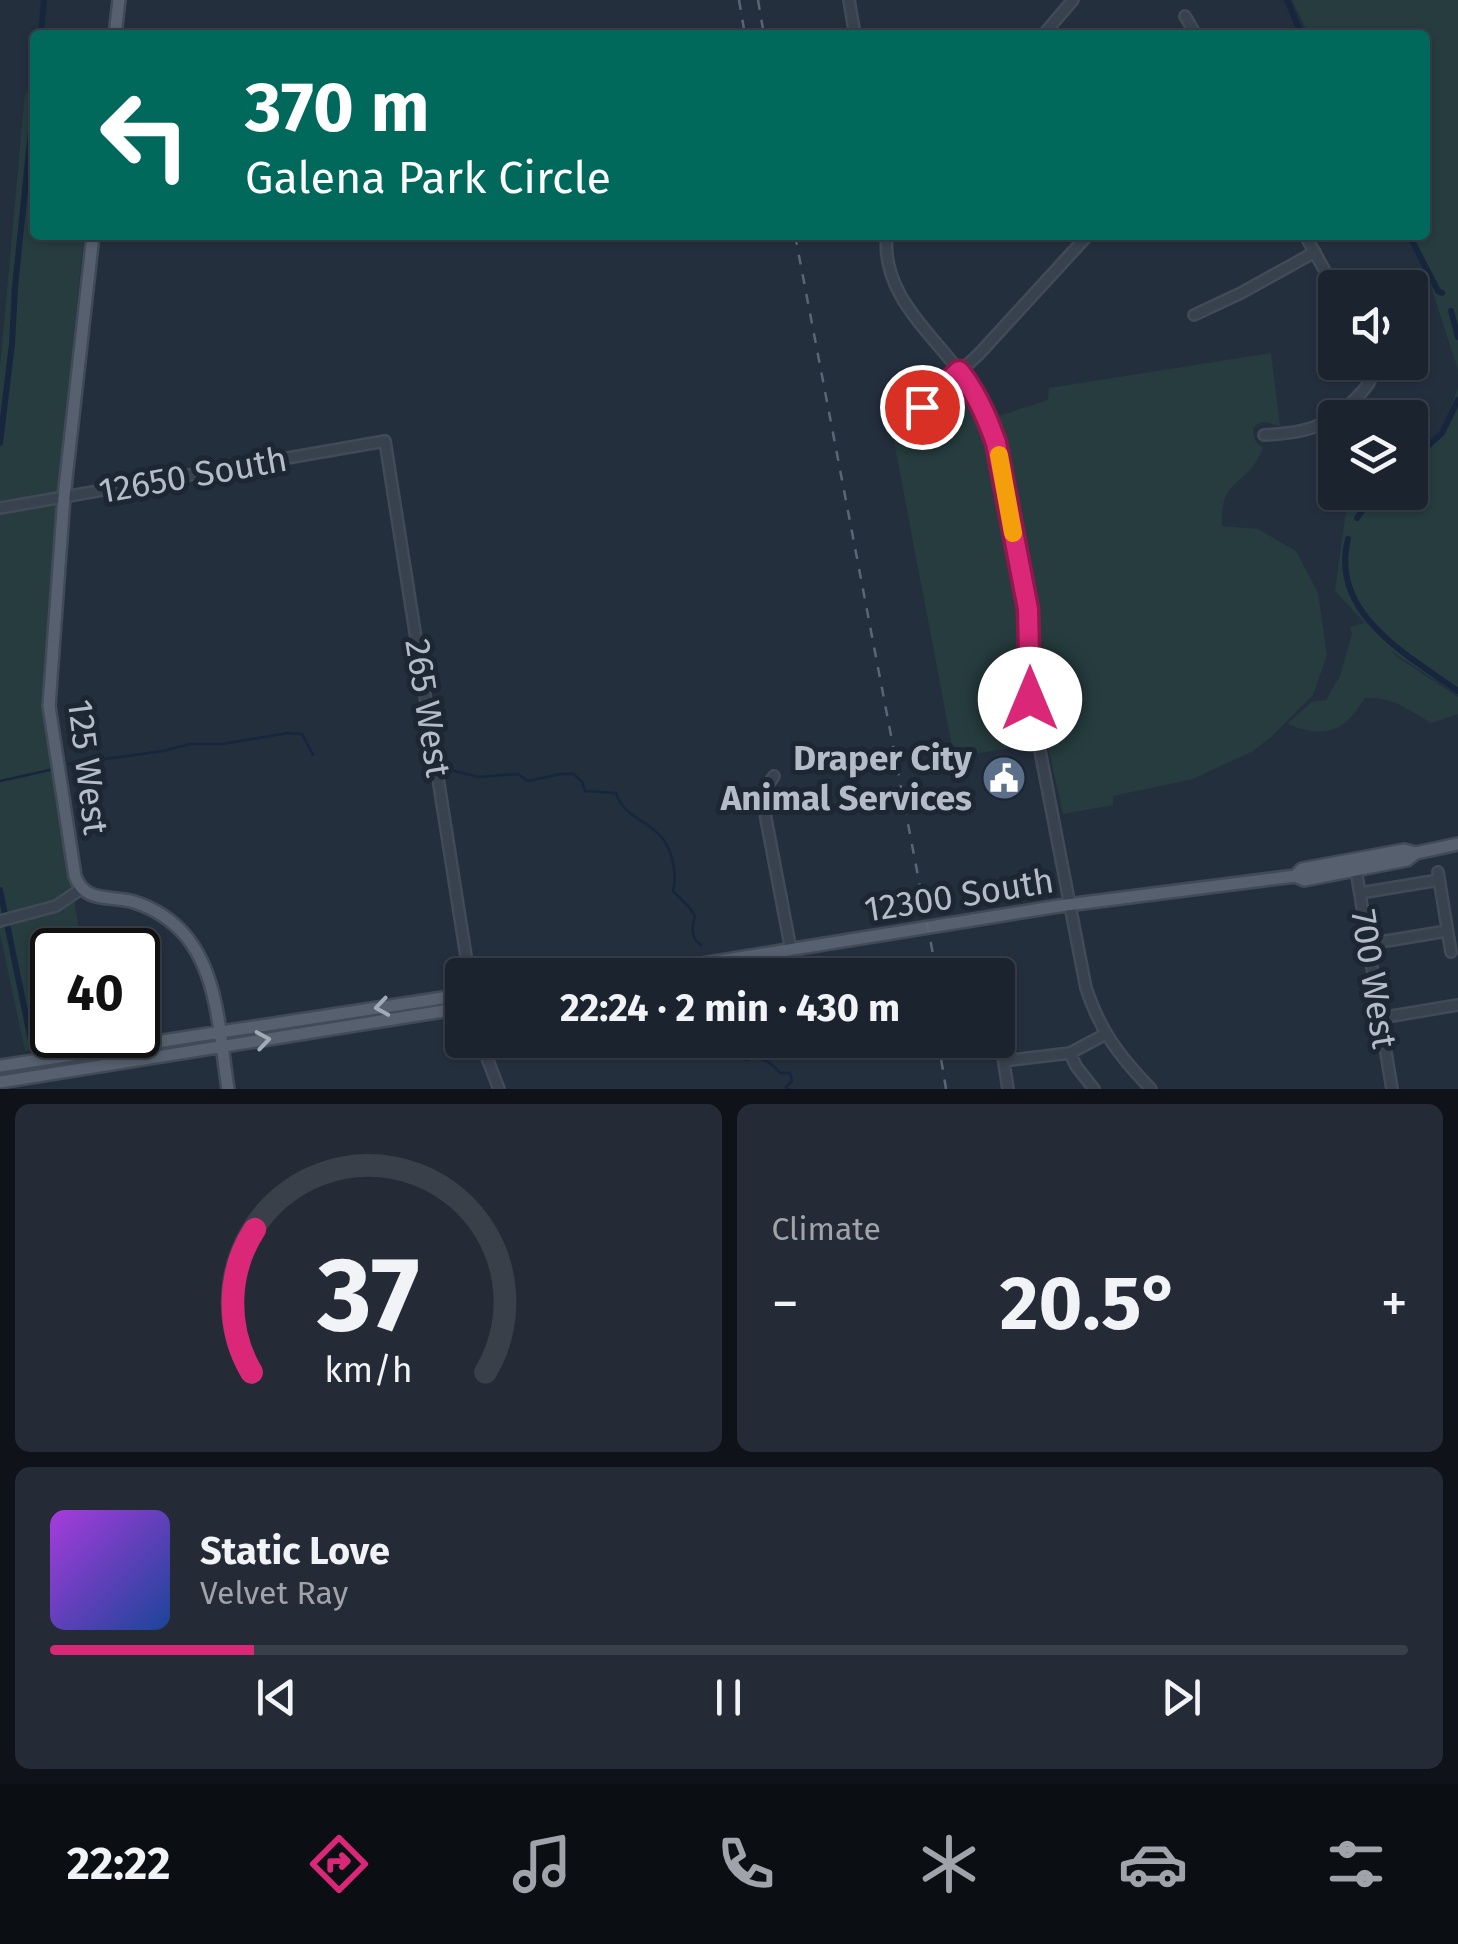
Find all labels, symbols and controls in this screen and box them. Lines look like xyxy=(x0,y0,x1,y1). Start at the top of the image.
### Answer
text: 370 m xyxy=(245,66,430,150)
icon: left xyxy=(80,70,210,200)
text: Galena Park Circle xyxy=(245,151,611,205)
map controls xyxy=(1318,270,1428,510)
button: sound xyxy=(1318,270,1428,380)
pin xyxy=(880,365,965,450)
icon: arrive xyxy=(895,380,950,435)
button: layers xyxy=(1318,400,1428,510)
street label: 12650 South xyxy=(96,438,290,512)
street label: 265 West xyxy=(396,636,460,780)
position arrow xyxy=(978,647,1082,751)
street label: 125 West xyxy=(59,697,117,837)
place label: Draper City Animal Services xyxy=(720,737,973,819)
public building icon: Draper City Animal Services xyxy=(981,755,1027,801)
street label: 12300 South xyxy=(861,859,1057,931)
street label: 700 West xyxy=(1342,907,1406,1052)
speed limit sign: 40 xyxy=(30,928,160,1058)
text: 22:24 · 2 min · 430 m xyxy=(560,985,900,1031)
one-way arrow xyxy=(374,996,390,1017)
one-way arrow xyxy=(255,1031,271,1052)
text: Climate xyxy=(772,1210,881,1248)
text: 37 xyxy=(316,1233,419,1358)
text: 20.5° xyxy=(1000,1259,1180,1349)
text: − xyxy=(772,1271,799,1337)
text: + xyxy=(1381,1271,1408,1337)
text: km/h xyxy=(324,1349,412,1391)
text: Static Love xyxy=(200,1528,390,1574)
text: Velvet Ray xyxy=(200,1574,348,1612)
icon: previous xyxy=(249,1670,304,1725)
icon: pause xyxy=(701,1670,756,1725)
icon: next xyxy=(1154,1670,1209,1725)
icon: directions xyxy=(304,1829,374,1899)
icon: music xyxy=(507,1829,577,1899)
icon: phone xyxy=(711,1829,781,1899)
icon: climate xyxy=(914,1829,984,1899)
icon: car xyxy=(1118,1829,1188,1899)
icon: filters xyxy=(1321,1829,1391,1899)
text: 22:22 xyxy=(67,1837,171,1891)

